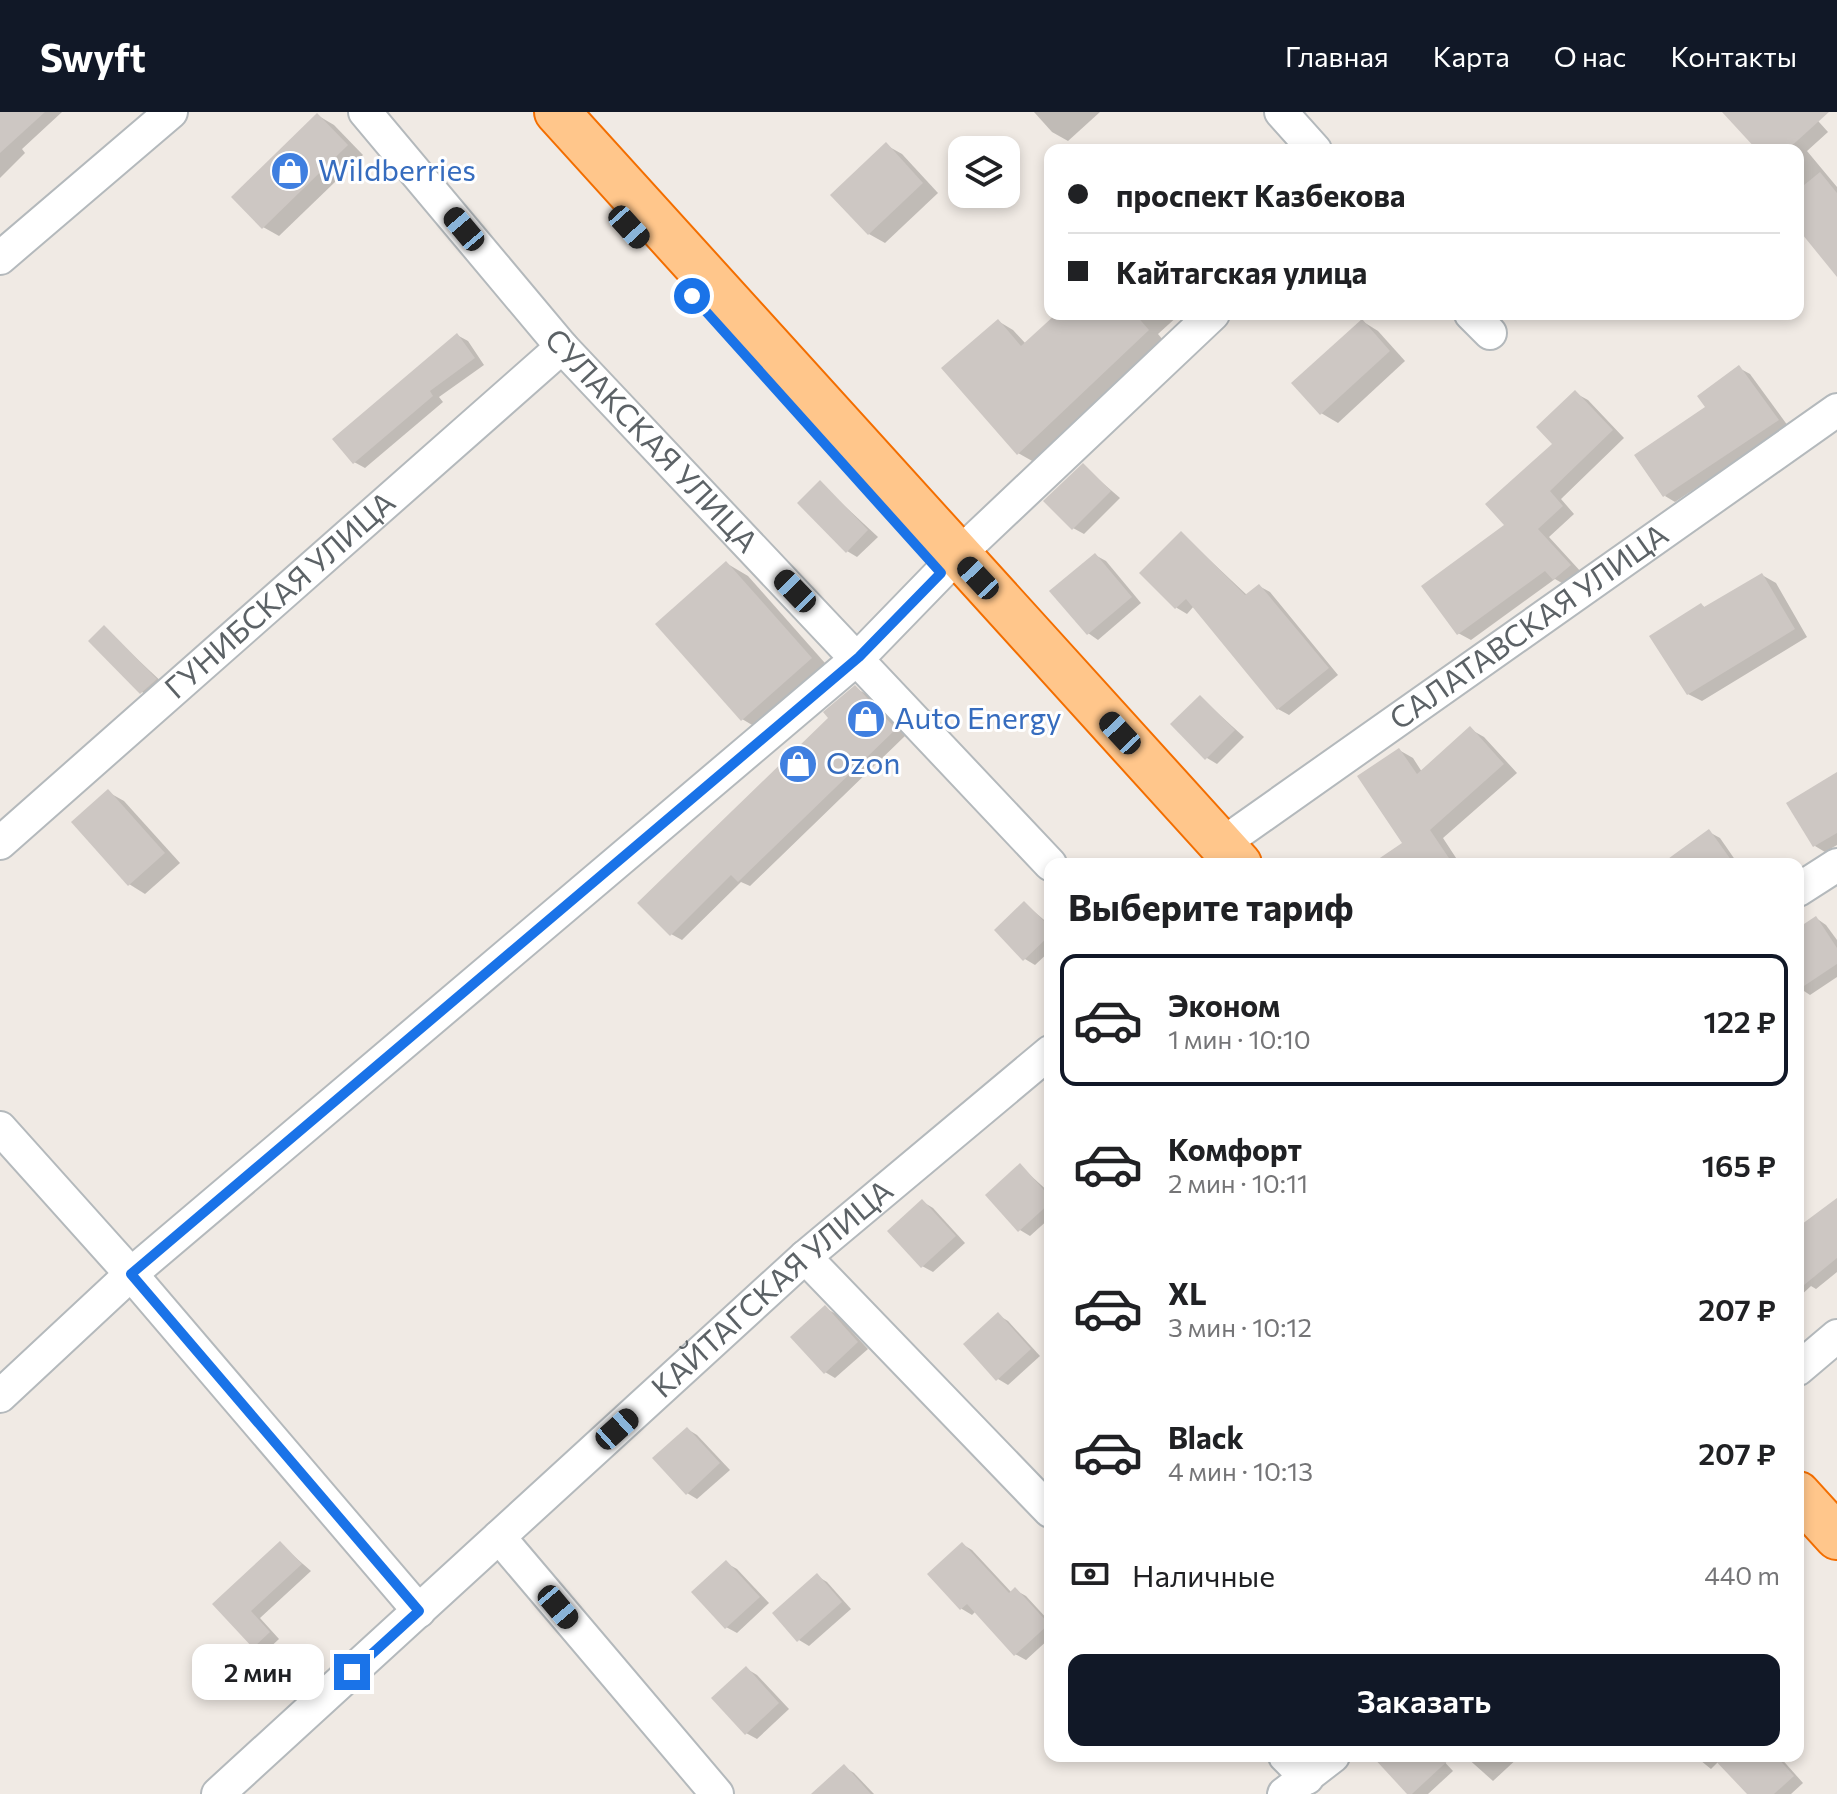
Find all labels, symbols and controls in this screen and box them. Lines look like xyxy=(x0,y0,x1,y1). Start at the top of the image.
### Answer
text: Swyft xyxy=(40,33,146,80)
text: Главная xyxy=(1285,39,1389,73)
text: Карта xyxy=(1433,39,1510,73)
text: О нас xyxy=(1554,39,1626,73)
text: Контакты xyxy=(1670,39,1797,73)
map controls xyxy=(948,136,1020,208)
button: layers xyxy=(948,136,1020,208)
shop icon: Wildberries xyxy=(269,150,311,192)
place label: Wildberries xyxy=(318,150,476,187)
text: проспект Казбекова xyxy=(1116,176,1406,213)
car xyxy=(604,201,654,253)
car xyxy=(439,203,489,255)
text: Кайтагская улица xyxy=(1116,253,1367,290)
route start xyxy=(674,278,710,314)
street label: СУЛАКСКАЯ УЛИЦА xyxy=(538,320,767,559)
street label: ГУНИБСКАЯ УЛИЦА xyxy=(156,482,401,705)
street label: САЛАТАВСКАЯ УЛИЦА xyxy=(1381,514,1674,736)
car xyxy=(953,552,1003,604)
car xyxy=(770,565,820,617)
shop icon: Auto Energy xyxy=(845,698,887,740)
place label: Auto Energy xyxy=(894,698,1062,735)
car xyxy=(1095,707,1145,759)
shop icon: Ozon xyxy=(777,743,819,785)
place label: Ozon xyxy=(826,743,901,780)
text: Выберите тариф xyxy=(1068,884,1353,928)
icon: car xyxy=(1072,984,1144,1056)
text: Эконом xyxy=(1168,986,1280,1023)
text: 122 ₽ xyxy=(1704,1002,1776,1039)
text: 1 мин · 10:10 xyxy=(1168,1023,1311,1054)
icon: car xyxy=(1072,1128,1144,1200)
text: Комфорт xyxy=(1168,1130,1302,1167)
text: 165 ₽ xyxy=(1702,1146,1776,1183)
text: 2 мин · 10:11 xyxy=(1168,1167,1308,1198)
street label: КАЙТАГСКАЯ УЛИЦА xyxy=(643,1171,899,1404)
icon: car xyxy=(1072,1272,1144,1344)
text: XL xyxy=(1168,1274,1207,1311)
text: 207 ₽ xyxy=(1698,1290,1776,1327)
text: 3 мин · 10:12 xyxy=(1168,1311,1312,1342)
car xyxy=(591,1404,643,1454)
icon: car xyxy=(1072,1416,1144,1488)
text: Black xyxy=(1168,1418,1244,1455)
text: 207 ₽ xyxy=(1698,1434,1776,1471)
text: 4 мин · 10:13 xyxy=(1168,1455,1313,1486)
icon: cash xyxy=(1068,1552,1112,1596)
text: Наличные xyxy=(1132,1556,1275,1593)
text: 440 m xyxy=(1704,1559,1780,1590)
car xyxy=(533,1581,583,1633)
callout: 2 мин xyxy=(192,1644,324,1700)
route end xyxy=(334,1654,370,1690)
button: Заказать xyxy=(1068,1654,1780,1746)
text: 2 мин xyxy=(224,1656,292,1687)

